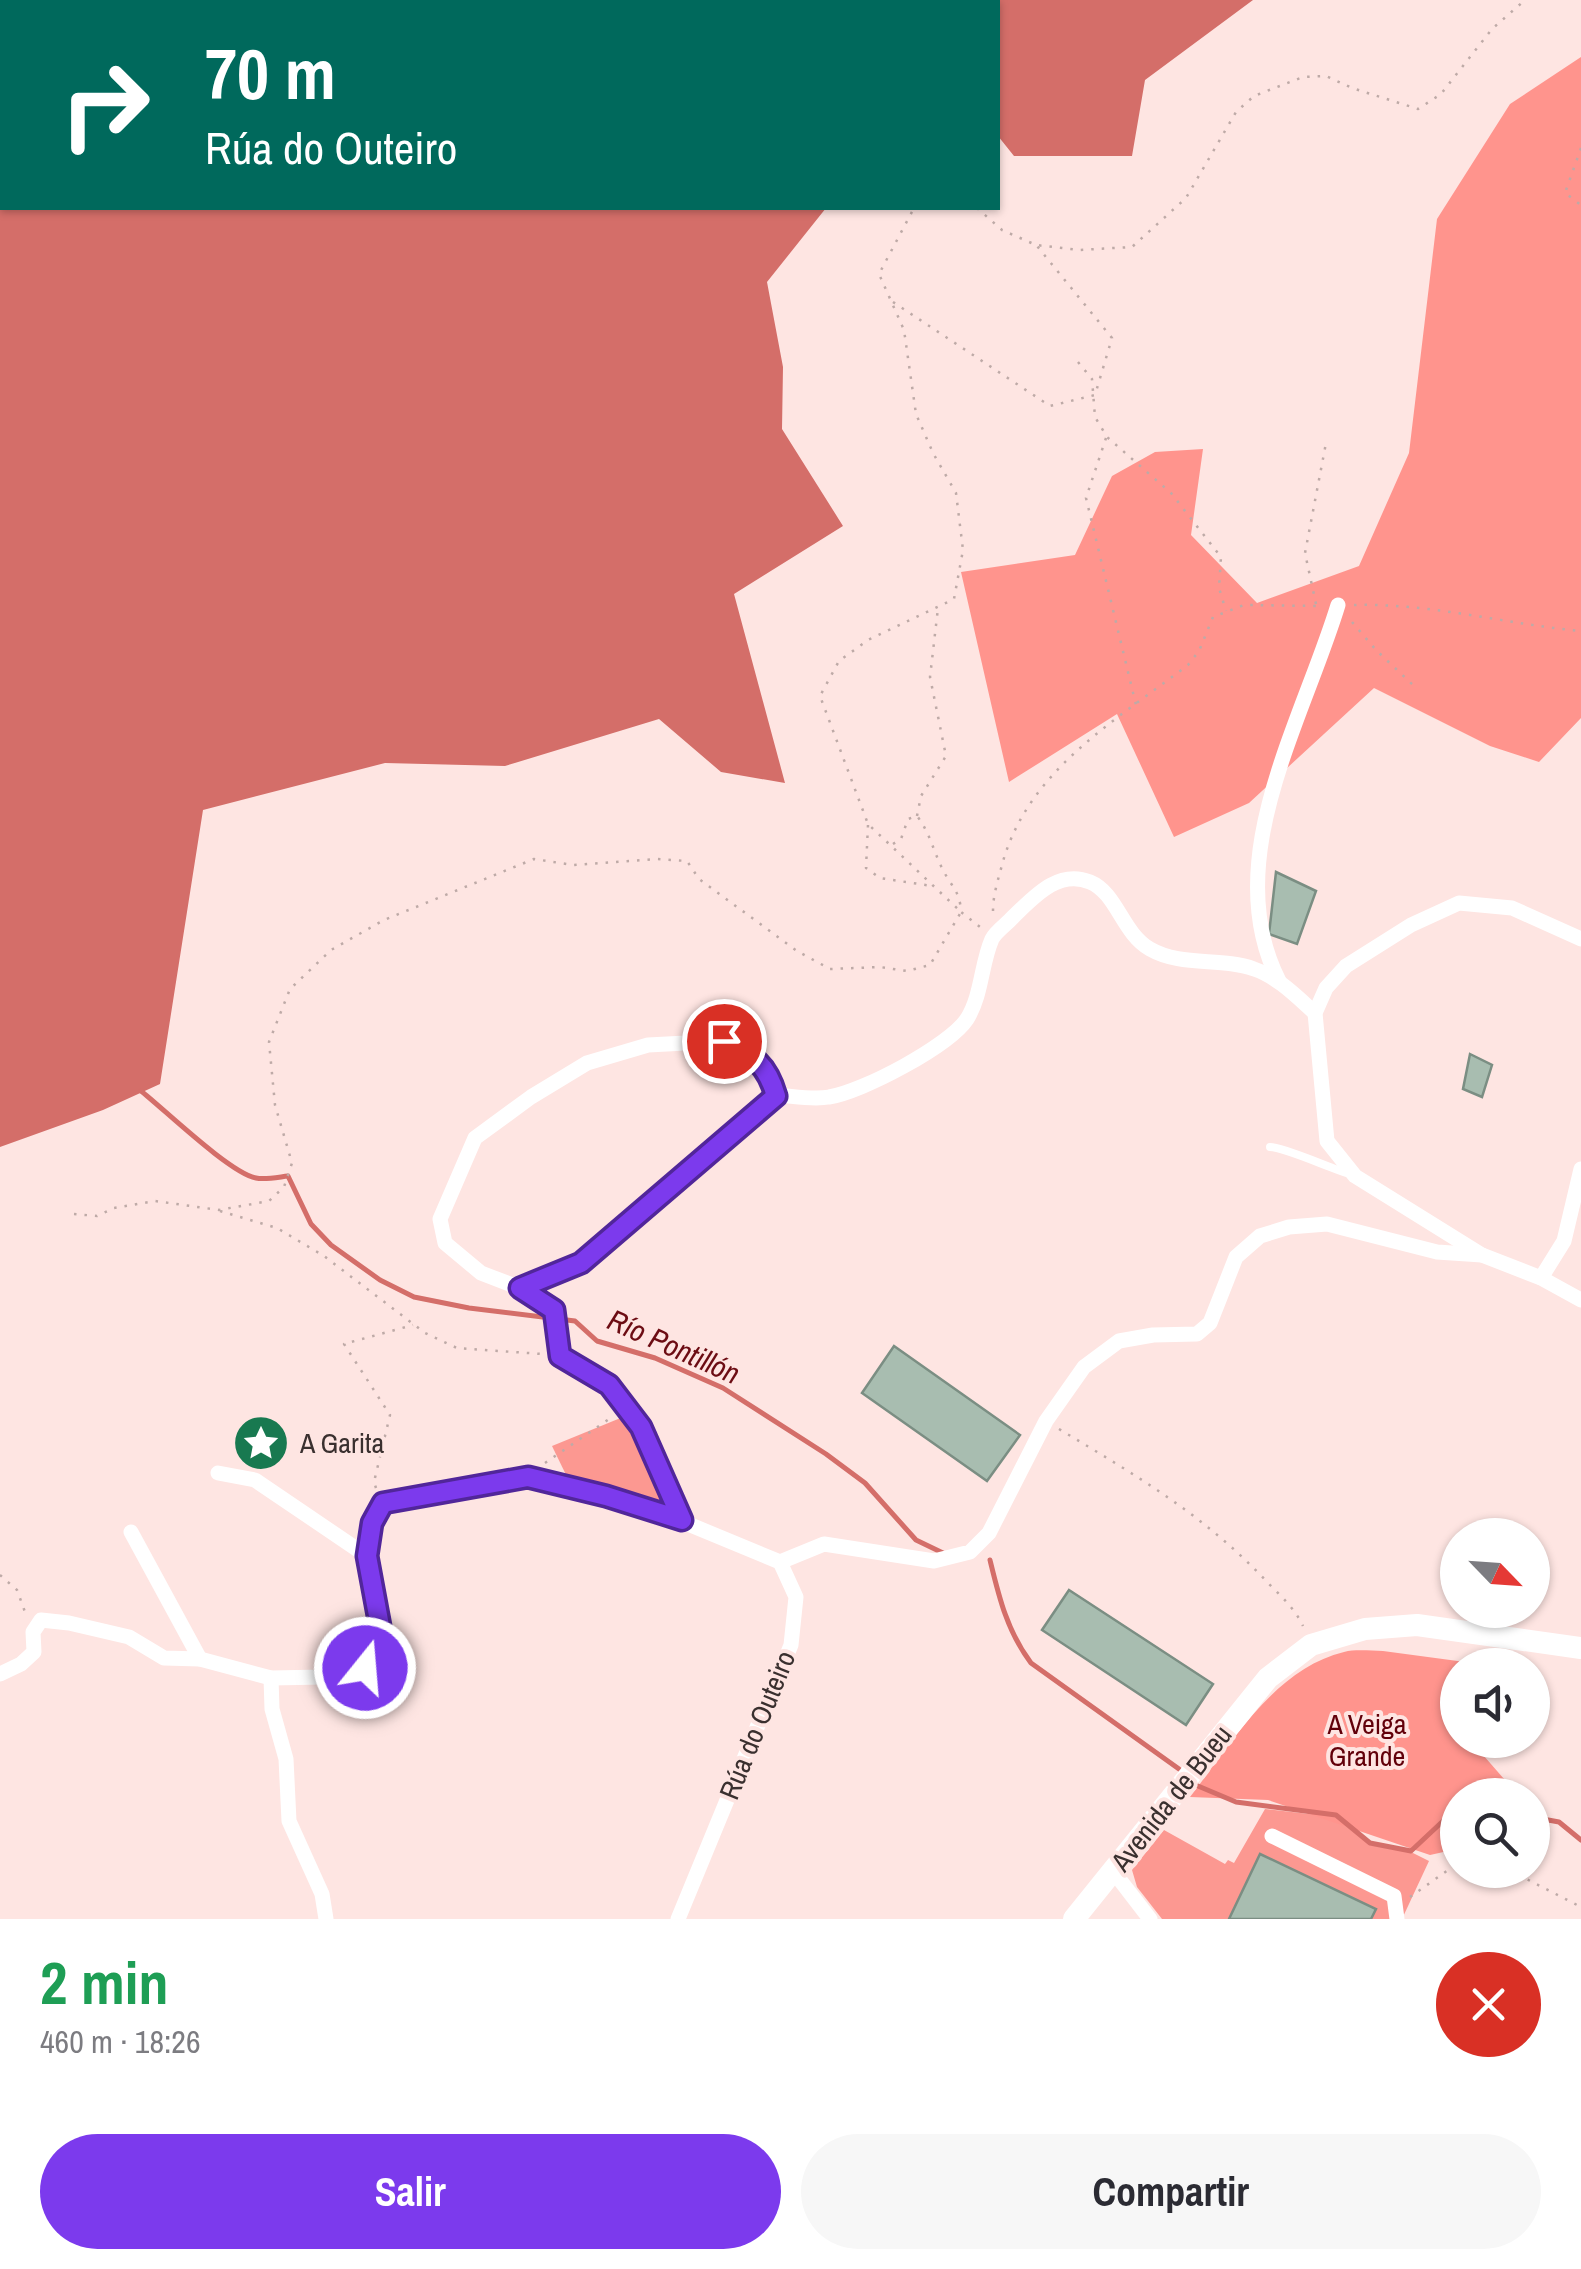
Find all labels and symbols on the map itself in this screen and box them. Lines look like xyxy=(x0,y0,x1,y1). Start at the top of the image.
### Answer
pin xyxy=(682,999,767,1084)
water label: Río Pontillón xyxy=(602,1299,746,1393)
place icon: A Garita xyxy=(231,1413,291,1473)
place label: A Garita xyxy=(299,1424,384,1462)
north arrow xyxy=(1440,1518,1550,1628)
position arrow xyxy=(313,1616,417,1720)
street label: Rúa do Outeiro xyxy=(710,1645,804,1805)
park label: A Veiga Grande xyxy=(1326,1705,1407,1775)
street label: Avenida de Bueu xyxy=(1101,1717,1240,1880)

